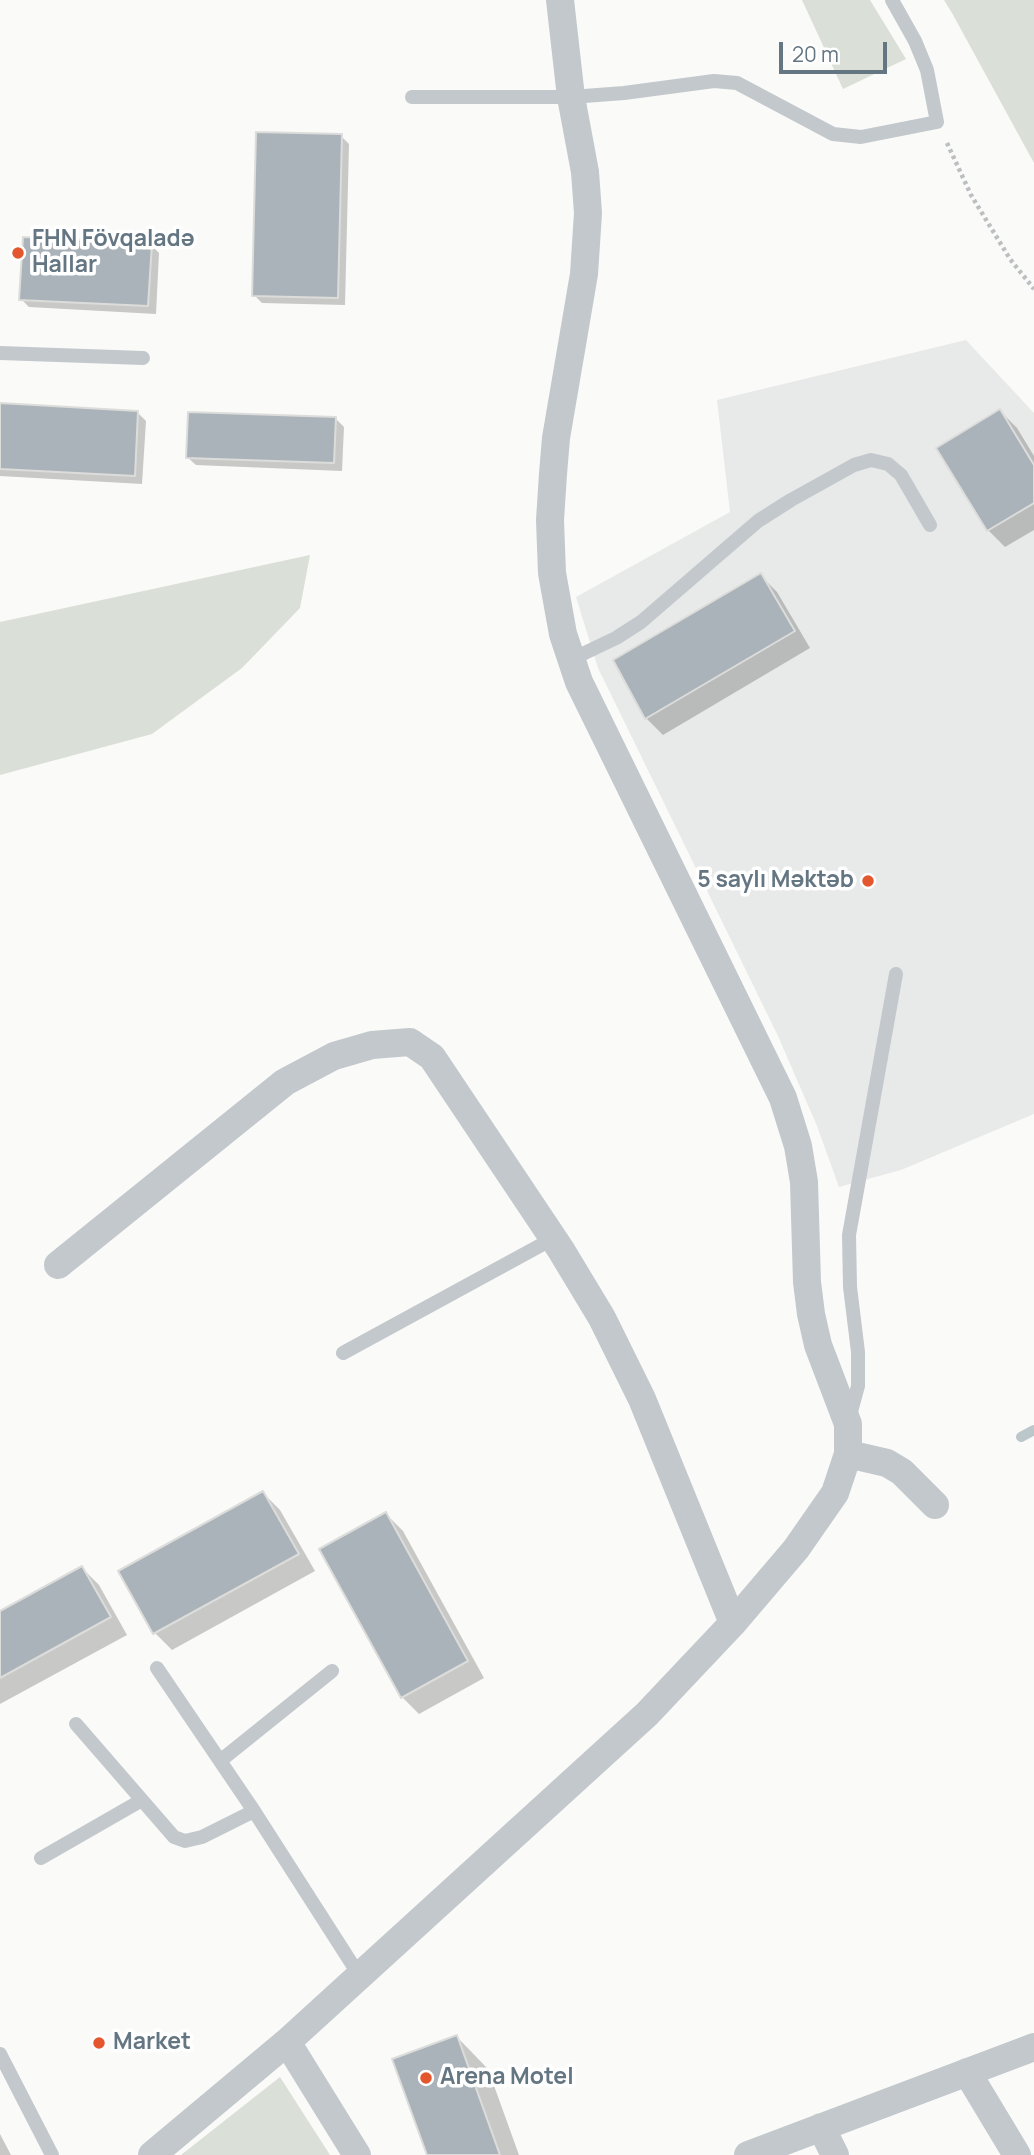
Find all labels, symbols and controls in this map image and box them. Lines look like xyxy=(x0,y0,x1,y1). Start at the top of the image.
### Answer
scale bar xyxy=(782,28,890,72)
text: 20 m xyxy=(792,40,839,68)
place label: FHN Fövqaladə Hallar xyxy=(32,226,195,280)
marker: FHN Fövqaladə Hallar xyxy=(10,245,26,261)
place label: 5 saylı Məktəb xyxy=(697,867,854,895)
marker: 5 saylı Məktəb xyxy=(860,873,876,889)
place label: Market xyxy=(113,2029,191,2057)
marker: Market xyxy=(91,2035,107,2051)
place label: Arena Motel xyxy=(440,2064,574,2092)
marker: Arena Motel xyxy=(418,2070,434,2086)

